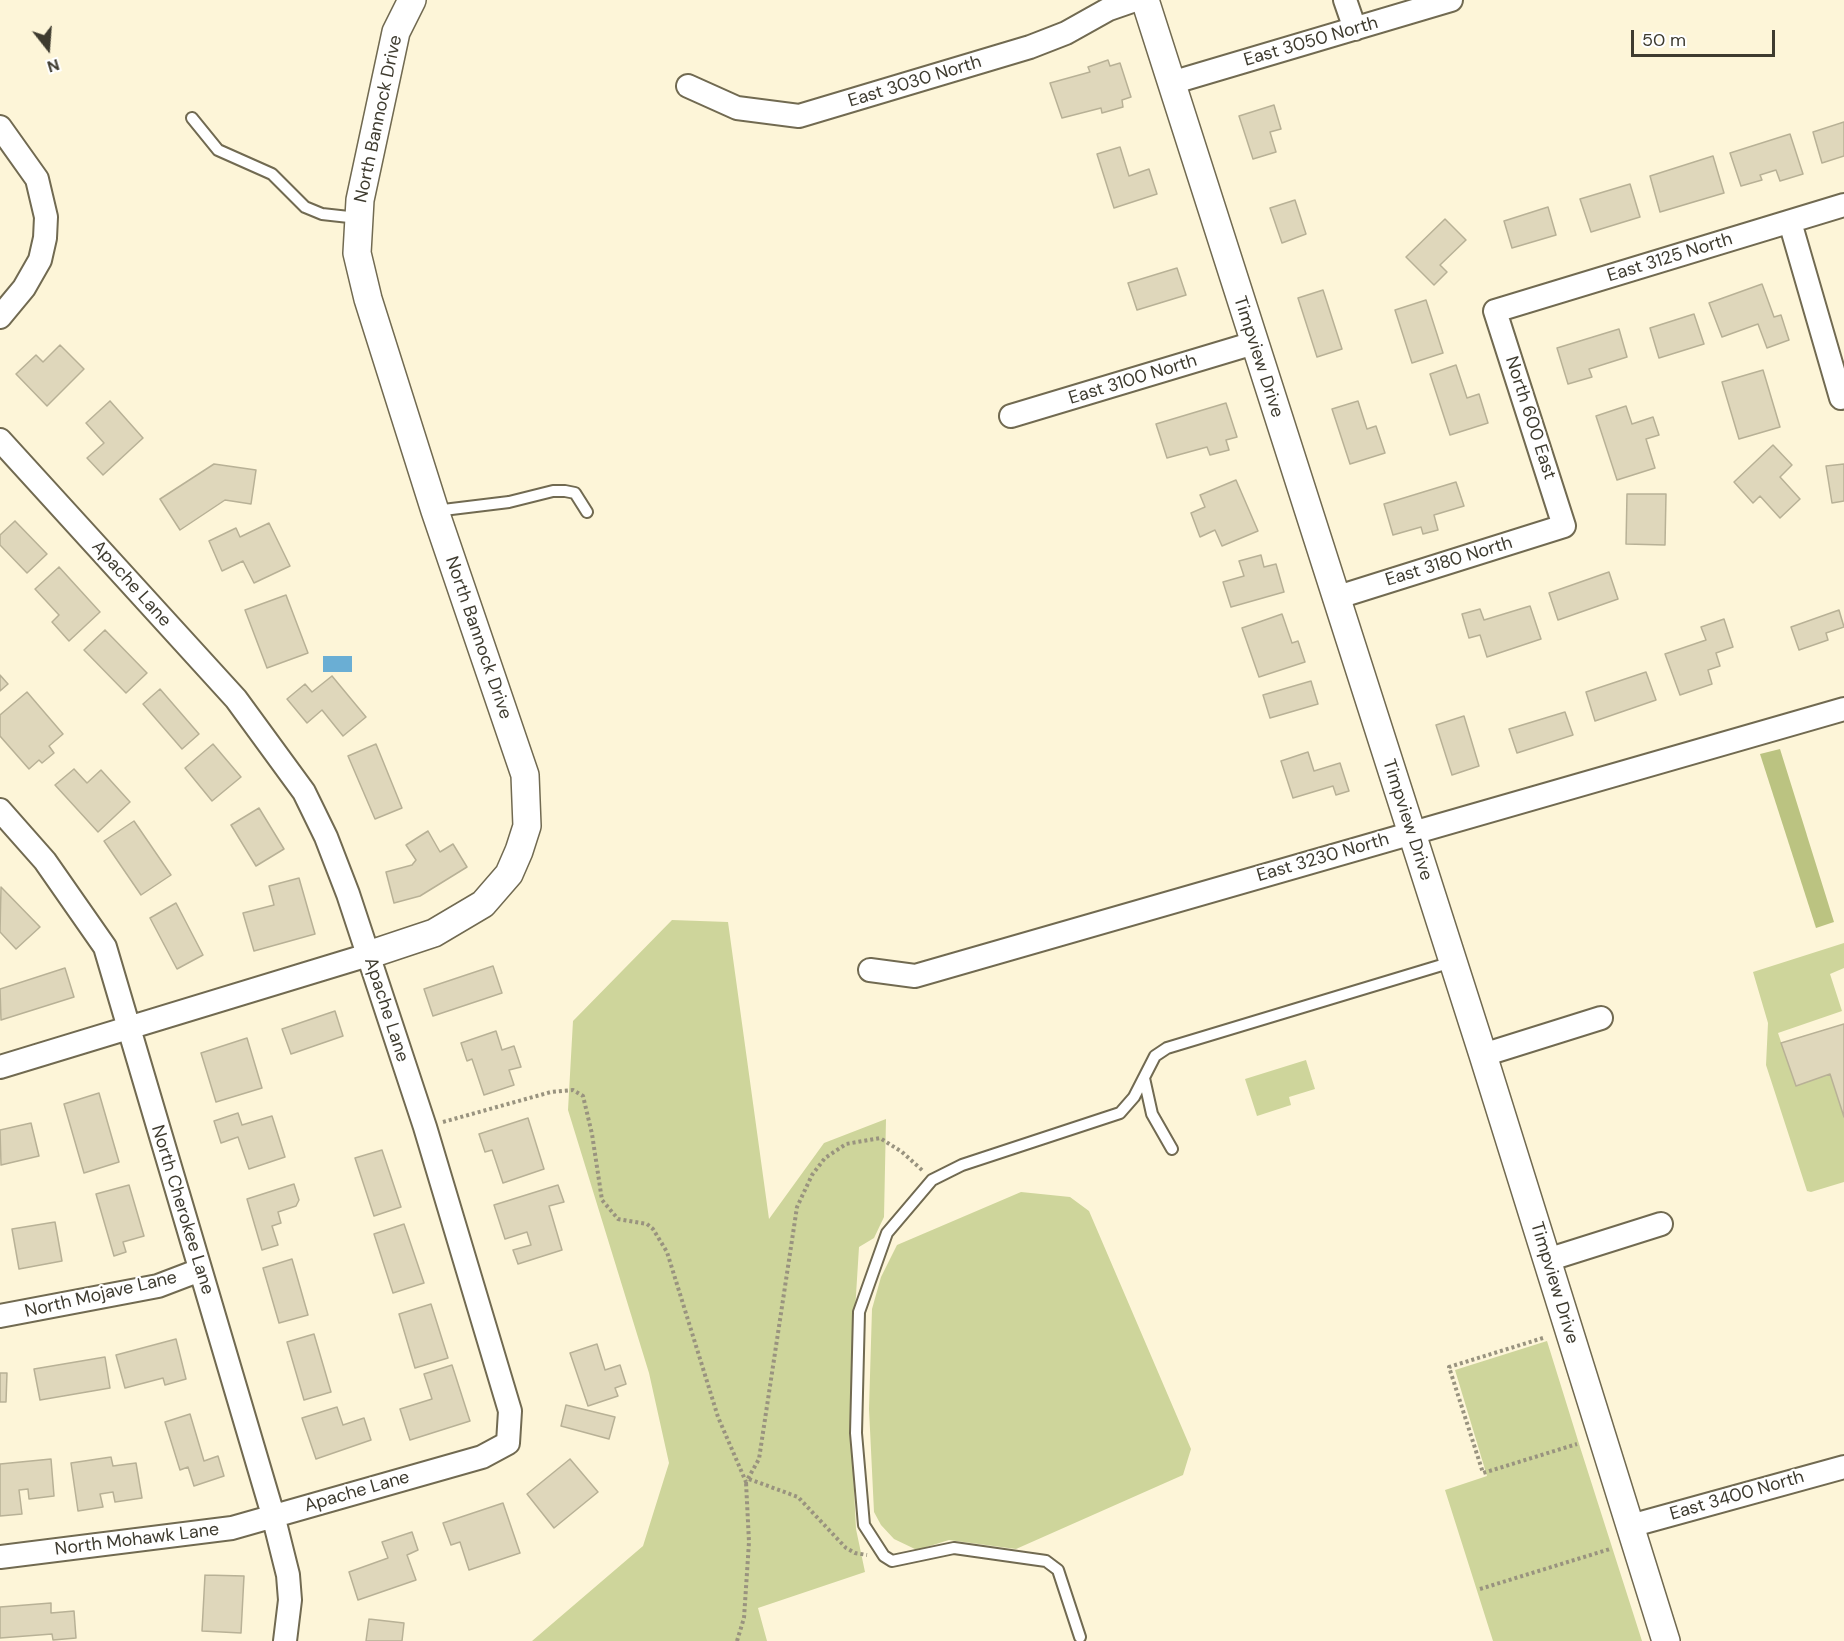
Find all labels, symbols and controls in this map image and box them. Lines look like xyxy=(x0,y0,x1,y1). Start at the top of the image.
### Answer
street label: East 3050 North xyxy=(1241,13,1381,71)
north arrow xyxy=(18,18,78,78)
scale bar xyxy=(1634,18,1778,56)
text: 50 m xyxy=(1642,28,1686,52)
street label: North Bannock Drive xyxy=(351,33,407,205)
street label: East 3030 North xyxy=(846,51,984,113)
text: N xyxy=(45,54,62,77)
street label: East 3125 North xyxy=(1605,229,1735,287)
street label: Timpview Drive xyxy=(1228,294,1288,420)
street label: East 3100 North xyxy=(1066,350,1200,410)
street label: North 600 East xyxy=(1500,354,1560,482)
street label: East 3180 North xyxy=(1383,532,1515,592)
street label: Apache Lane xyxy=(87,536,175,632)
street label: North Bannock Drive xyxy=(440,554,516,722)
street label: Timpview Drive xyxy=(1377,757,1437,883)
street label: East 3230 North xyxy=(1254,829,1392,887)
street label: Apache Lane xyxy=(359,955,413,1065)
street label: North Cherokee Lane xyxy=(146,1123,218,1297)
street label: Timpview Drive xyxy=(1525,1220,1583,1346)
street label: North Mojave Lane xyxy=(23,1267,179,1323)
street label: Apache Lane xyxy=(302,1467,412,1517)
street label: East 3400 North xyxy=(1667,1467,1807,1525)
street label: North Mohawk Lane xyxy=(54,1519,220,1561)

